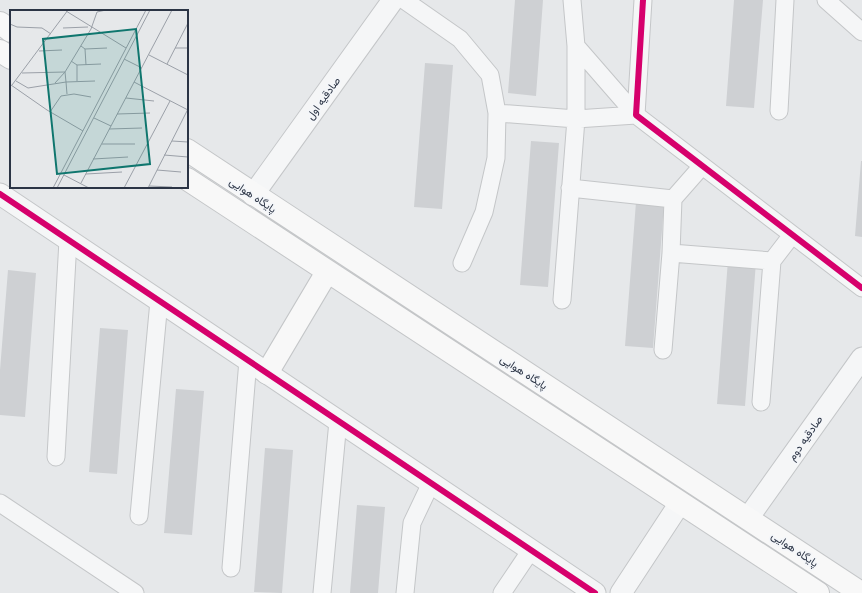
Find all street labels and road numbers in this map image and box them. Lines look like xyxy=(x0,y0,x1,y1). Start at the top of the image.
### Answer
street label: صادقیه اول xyxy=(303,74,343,122)
street label: پایگاه هوایی xyxy=(226,174,279,217)
street label: پایگاه هوایی xyxy=(497,352,550,393)
street label: صادقیه دوم xyxy=(784,413,826,464)
street label: پایگاه هوایی xyxy=(768,528,821,571)

